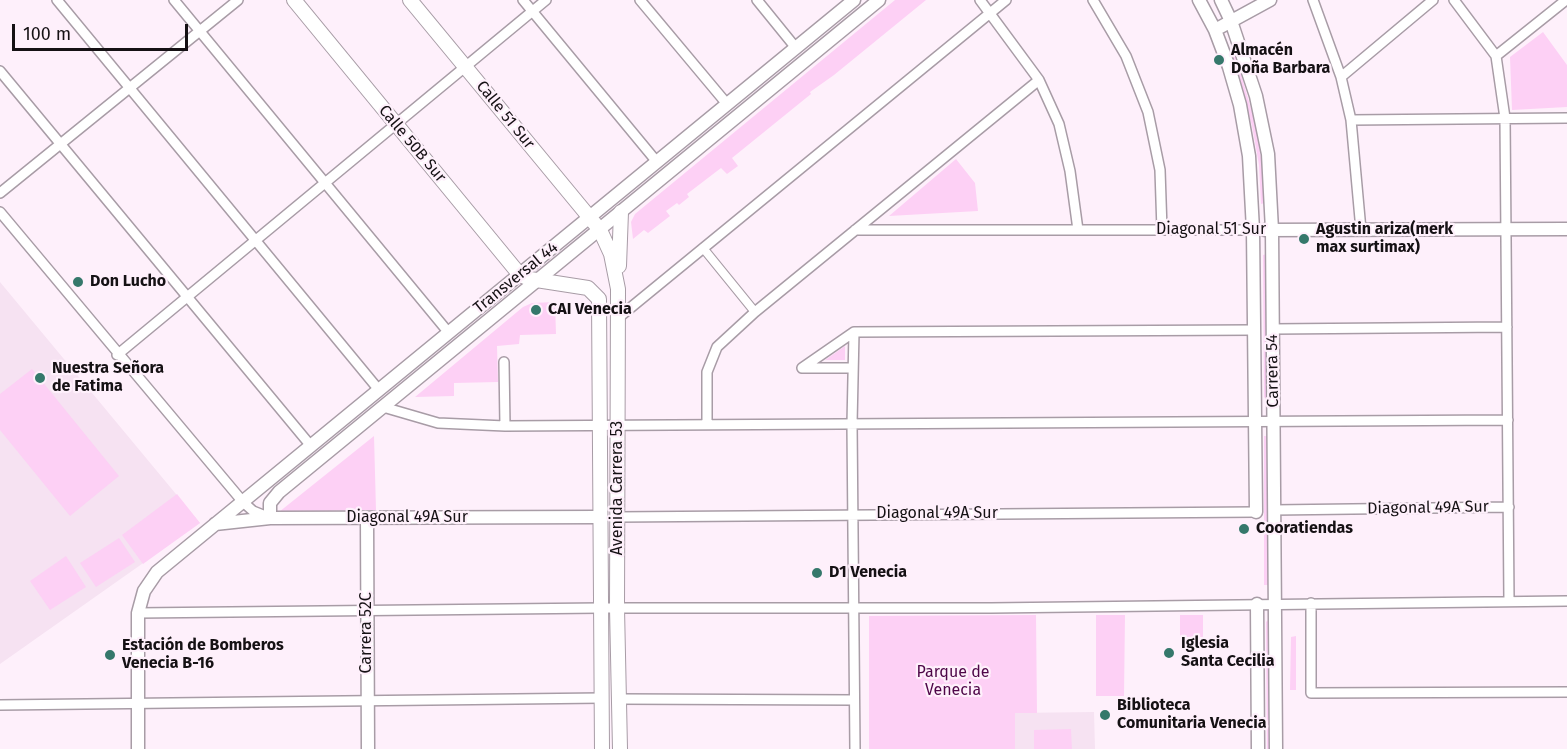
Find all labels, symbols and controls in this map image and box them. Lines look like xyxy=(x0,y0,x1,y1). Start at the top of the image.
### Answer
scale bar xyxy=(15,12,190,50)
text: 100 m xyxy=(23,23,71,45)
place label: Almacén Doña Barbara xyxy=(1231,41,1330,79)
marker: Almacén Doña Barbara xyxy=(1212,53,1226,67)
street label: Calle 51 Sur xyxy=(472,77,538,153)
street label: Calle 50B Sur xyxy=(374,102,450,186)
street label: Diagonal 51 Sur xyxy=(1156,220,1266,240)
place label: Agustin ariza(merk max surtimax) xyxy=(1316,220,1453,258)
marker: Agustin ariza(merk max surtimax) xyxy=(1297,232,1311,246)
street label: Transversal 44 xyxy=(470,238,562,318)
place label: Don Lucho xyxy=(90,272,166,292)
marker: Don Lucho xyxy=(71,275,85,289)
place label: CAI Venecia xyxy=(548,300,632,320)
marker: CAI Venecia xyxy=(529,303,543,317)
street label: Carrera 54 xyxy=(1263,334,1283,408)
place label: Nuestra Señora de Fatima xyxy=(52,359,164,397)
marker: Nuestra Señora de Fatima xyxy=(33,371,47,385)
street label: Avenida Carrera 53 xyxy=(608,421,628,555)
street label: Diagonal 49A Sur xyxy=(1367,497,1489,519)
street label: Diagonal 49A Sur xyxy=(876,504,998,524)
street label: Diagonal 49A Sur xyxy=(346,508,468,528)
place label: Cooratiendas xyxy=(1256,519,1353,539)
marker: Cooratiendas xyxy=(1237,522,1251,536)
place label: D1 Venecia xyxy=(829,563,907,583)
marker: D1 Venecia xyxy=(810,566,824,580)
street label: Carrera 52C xyxy=(357,592,377,674)
place label: Iglesia Santa Cecilia xyxy=(1181,634,1275,672)
place label: Estación de Bomberos Venecia B-16 xyxy=(122,636,284,674)
marker: Iglesia Santa Cecilia xyxy=(1162,646,1176,660)
marker: Estación de Bomberos Venecia B-16 xyxy=(103,648,117,662)
park label: Parque de Venecia xyxy=(917,663,989,701)
place label: Biblioteca Comunitaria Venecia xyxy=(1117,696,1266,734)
marker: Biblioteca Comunitaria Venecia xyxy=(1098,708,1112,722)

